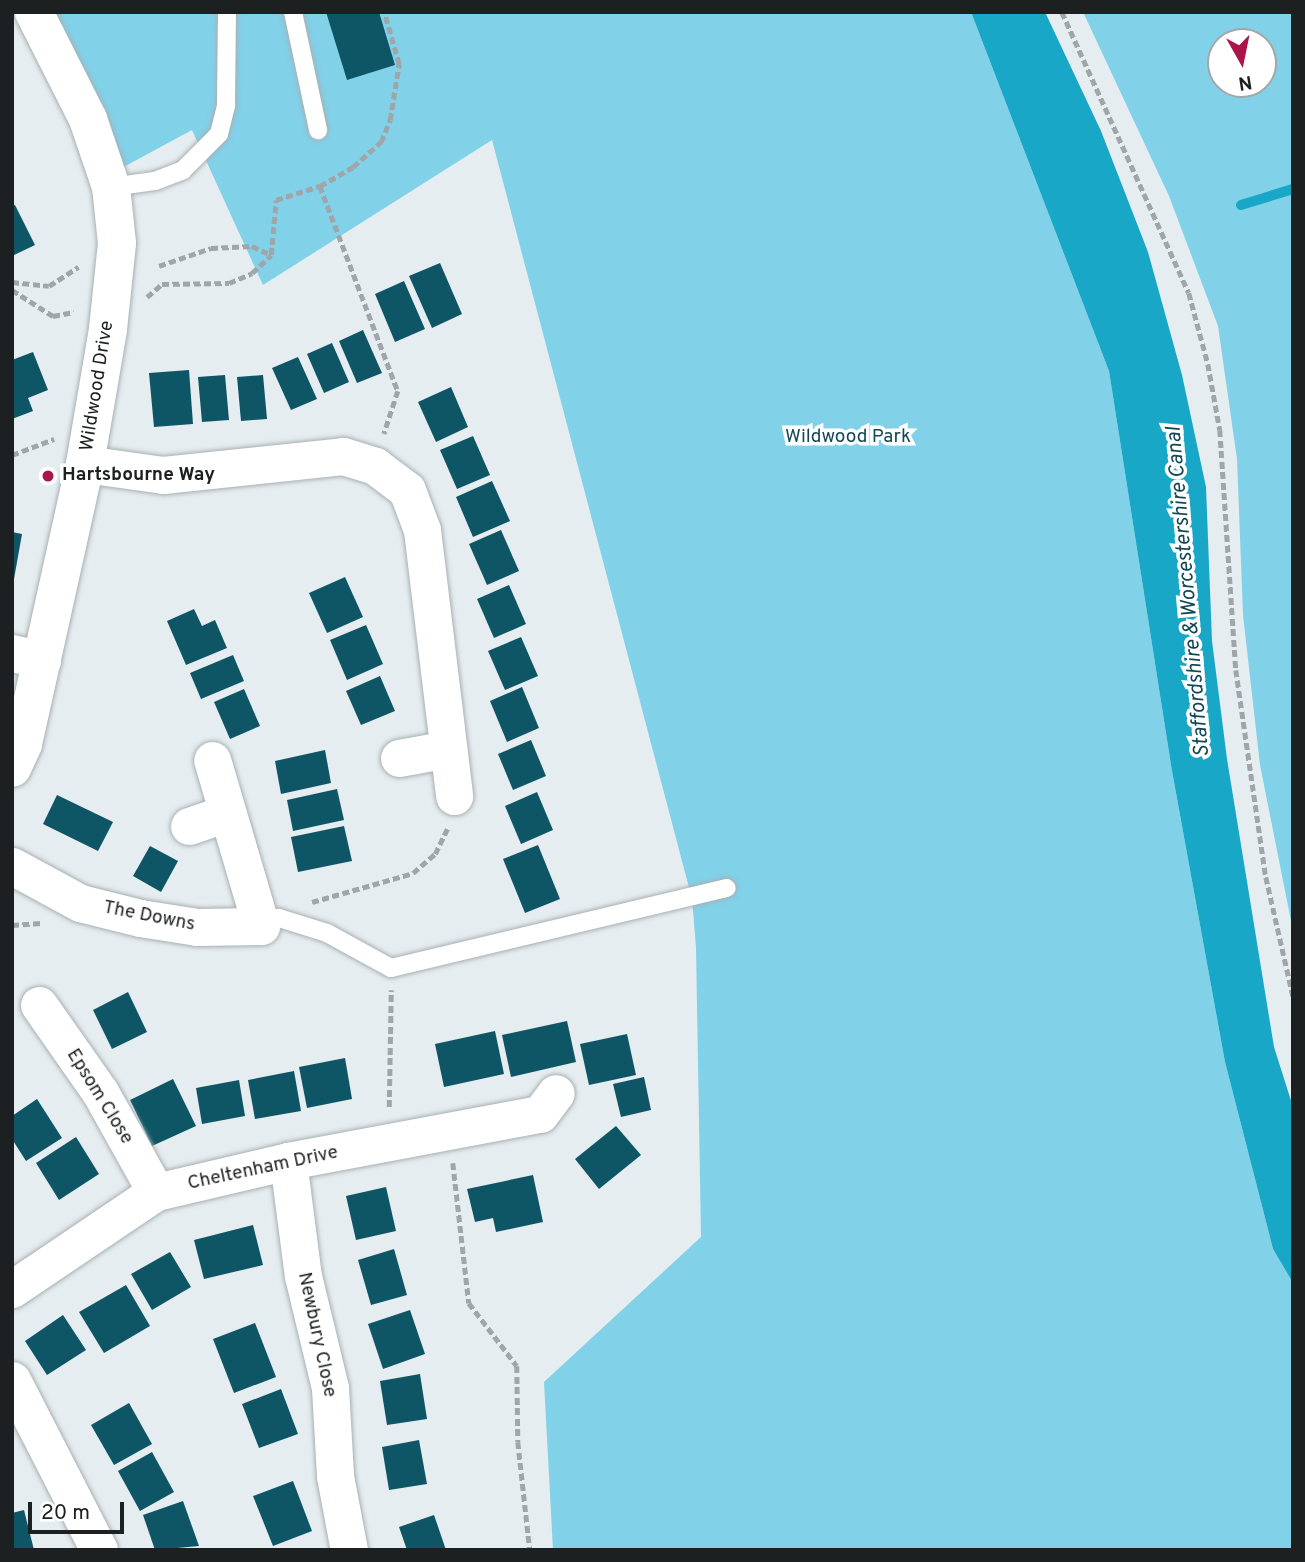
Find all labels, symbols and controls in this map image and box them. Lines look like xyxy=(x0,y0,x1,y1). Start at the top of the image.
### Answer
north arrow xyxy=(1207,28,1277,98)
text: N xyxy=(1236,69,1254,95)
street label: Wildwood Drive xyxy=(76,319,120,453)
water label: Staffordshire & Worcestershire Canal xyxy=(1162,425,1216,759)
park label: Wildwood Park xyxy=(785,427,911,449)
place label: Hartsbourne Way xyxy=(62,465,215,487)
marker: Hartsbourne Way xyxy=(40,468,56,484)
street label: The Downs xyxy=(101,897,197,937)
street label: Epsom Close xyxy=(61,1045,137,1149)
street label: Cheltenham Drive xyxy=(186,1142,340,1196)
street label: Newbury Close xyxy=(292,1270,340,1400)
scale bar xyxy=(32,1488,128,1532)
text: 20 m xyxy=(41,1500,90,1527)

